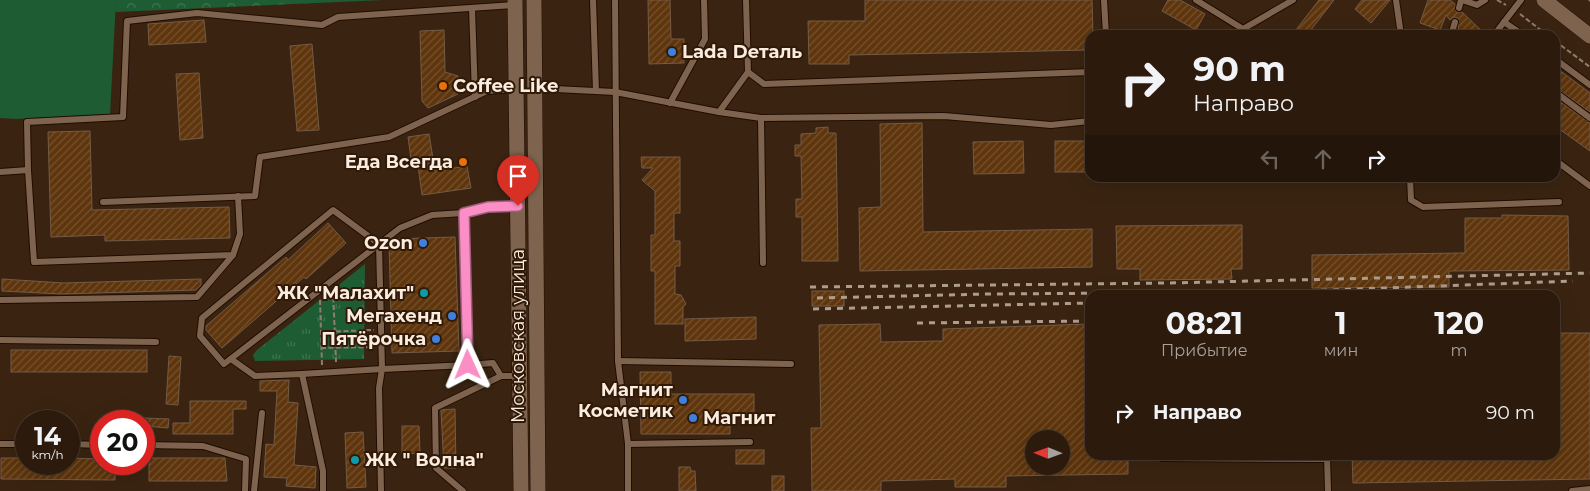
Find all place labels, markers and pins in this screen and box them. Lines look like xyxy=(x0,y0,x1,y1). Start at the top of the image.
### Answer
place label: Lada Dеталь xyxy=(682,41,802,63)
marker: Lada Dеталь xyxy=(666,46,678,58)
place label: Coffee Like xyxy=(453,75,558,97)
marker: Coffee Like xyxy=(437,80,449,92)
place label: Еда Всегда xyxy=(345,151,453,173)
pin xyxy=(497,155,539,206)
marker: Еда Всегда xyxy=(457,156,469,168)
place label: Ozon xyxy=(364,232,413,254)
marker: Ozon xyxy=(417,237,429,249)
place label: ЖК "Малахит" xyxy=(277,282,414,304)
marker: ЖК "Малахит" xyxy=(418,287,430,299)
place label: Мегахенд xyxy=(346,305,442,327)
marker: Мегахенд xyxy=(446,310,458,322)
place label: Пятёрочка xyxy=(321,328,426,350)
marker: Пятёрочка xyxy=(430,333,442,345)
place label: Магнит Косметик xyxy=(578,379,673,422)
marker: Магнит Косметик xyxy=(677,394,689,406)
place label: Магнит xyxy=(703,407,776,429)
marker: Магнит xyxy=(687,412,699,424)
place label: ЖК " Волна" xyxy=(365,449,484,471)
marker: ЖК " Волна" xyxy=(349,454,361,466)

